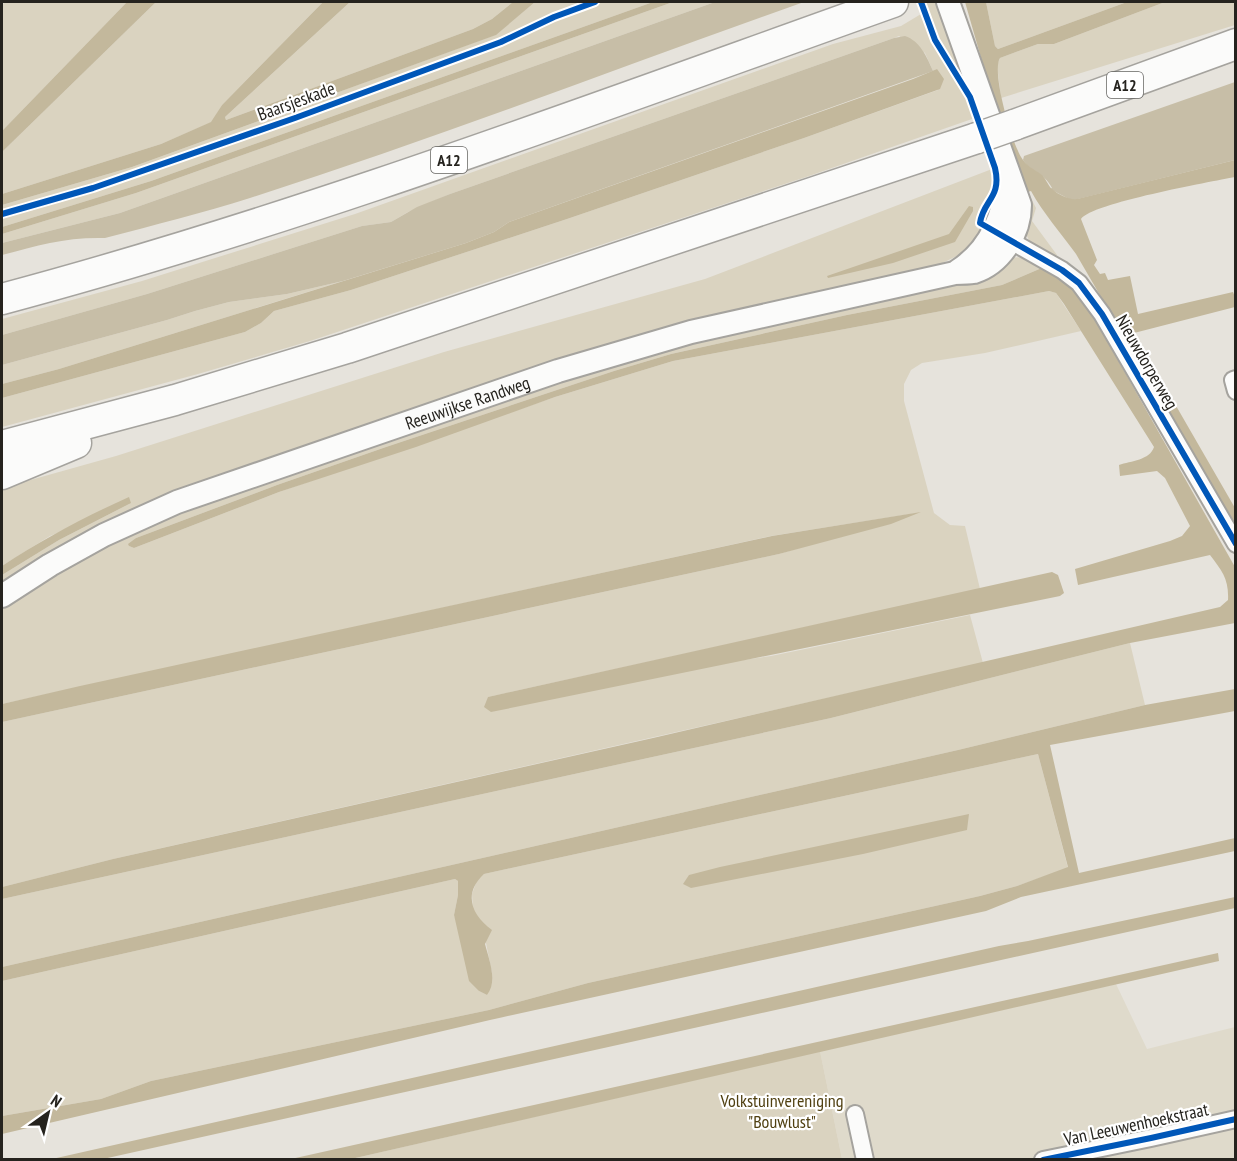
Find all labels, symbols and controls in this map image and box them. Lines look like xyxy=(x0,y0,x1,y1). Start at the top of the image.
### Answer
road number: A12 xyxy=(1107,72,1143,98)
street label: Baarsjeskade xyxy=(254,76,338,126)
road number: A12 xyxy=(431,147,467,173)
street label: Nieuwdorperweg xyxy=(1111,310,1183,414)
street label: Reeuwijkse Randweg xyxy=(402,370,533,434)
north arrow xyxy=(18,1083,78,1143)
park label: Volkstuinvereniging "Bouwlust" xyxy=(719,1089,844,1133)
text: N xyxy=(47,1090,66,1111)
street label: Van Leeuwenhoekstraat xyxy=(1061,1097,1210,1151)

